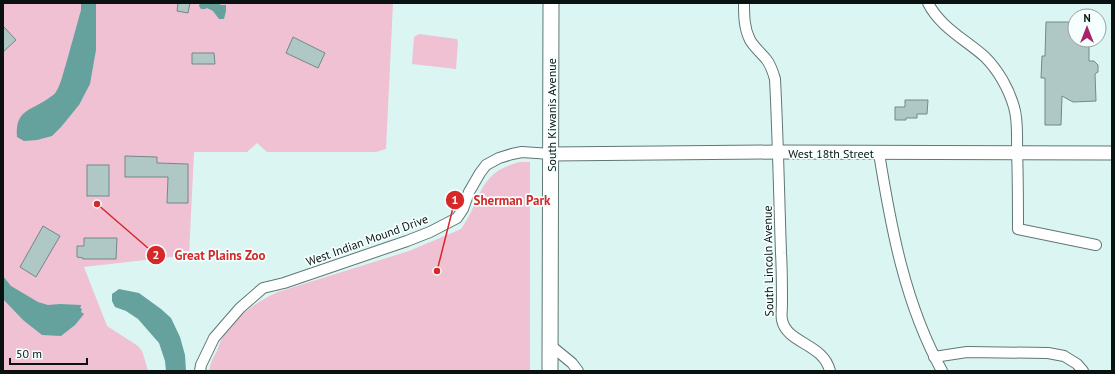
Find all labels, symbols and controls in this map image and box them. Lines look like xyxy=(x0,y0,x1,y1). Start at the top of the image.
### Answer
north arrow xyxy=(1067,8,1107,48)
text: N xyxy=(1083,11,1091,25)
street label: South Kiwanis Avenue xyxy=(544,58,559,172)
street label: West 18th Street xyxy=(788,146,874,161)
callout: Sherman Park xyxy=(445,188,558,213)
text: 1 xyxy=(452,192,458,207)
text: Sherman Park xyxy=(474,192,551,209)
street label: South Lincoln Avenue xyxy=(760,205,776,317)
street label: West Indian Mound Drive xyxy=(304,211,430,269)
callout: Great Plains Zoo xyxy=(146,243,273,268)
text: 2 xyxy=(153,247,159,262)
text: Great Plains Zoo xyxy=(175,247,265,264)
scale bar xyxy=(10,340,87,366)
text: 50 m xyxy=(16,346,42,361)

